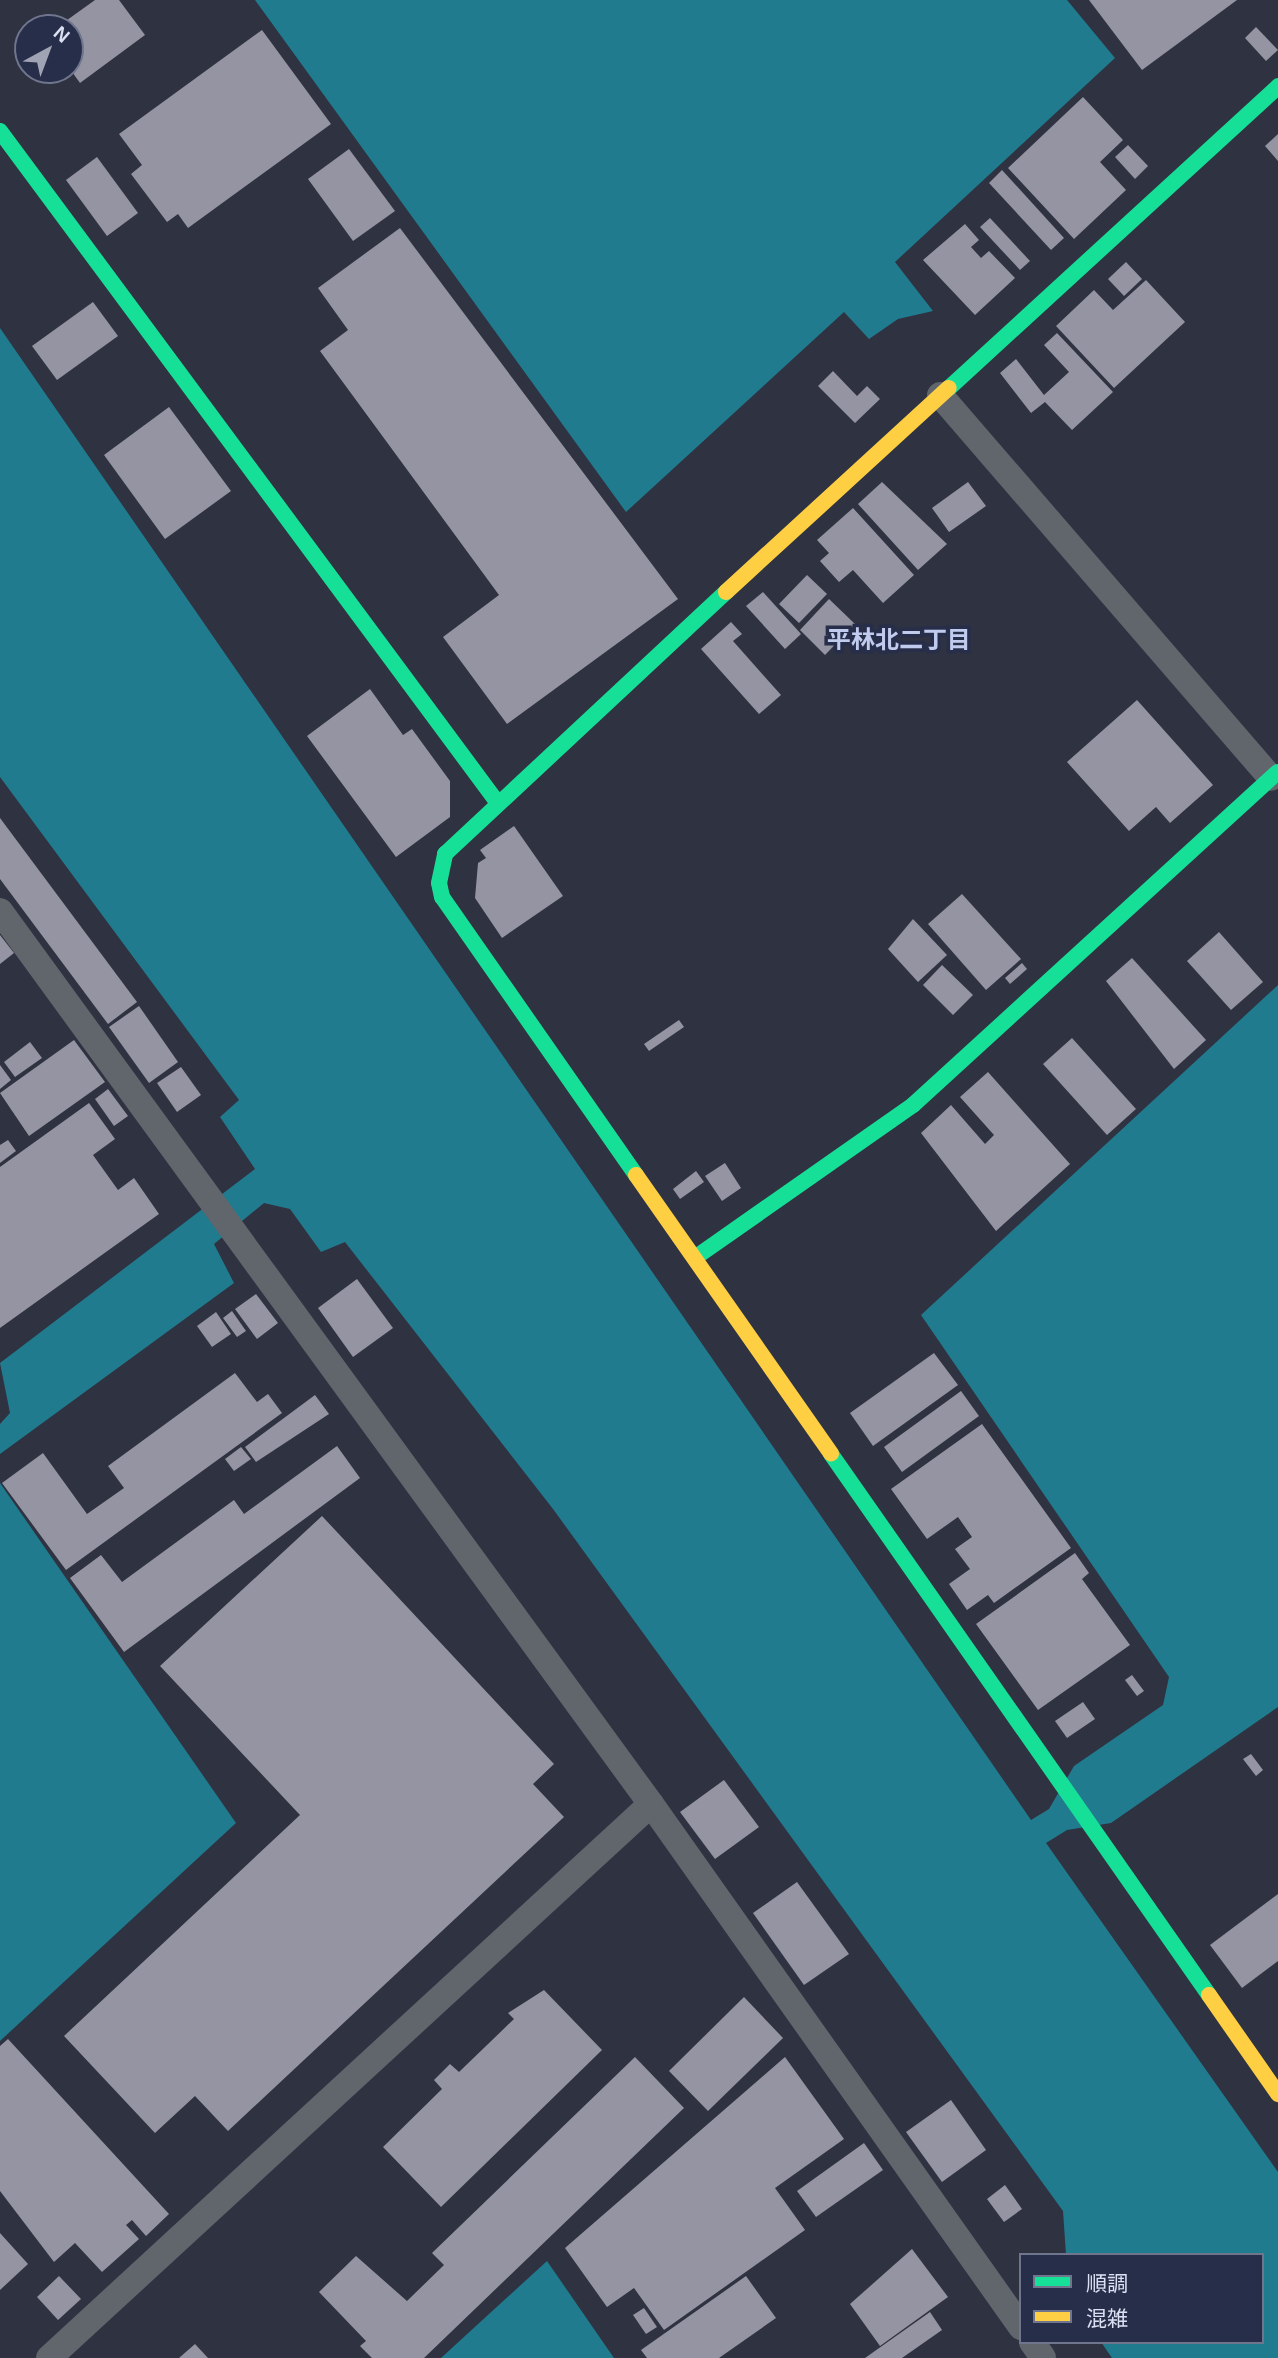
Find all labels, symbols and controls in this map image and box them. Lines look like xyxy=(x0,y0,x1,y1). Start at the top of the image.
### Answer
north arrow xyxy=(14,14,84,84)
text: N xyxy=(50,22,74,47)
district label: 平林北二丁目 xyxy=(827,626,971,654)
legend xyxy=(1019,2253,1264,2344)
text: 順調 xyxy=(1086,2272,1128,2295)
text: 混雑 xyxy=(1086,2307,1128,2330)

